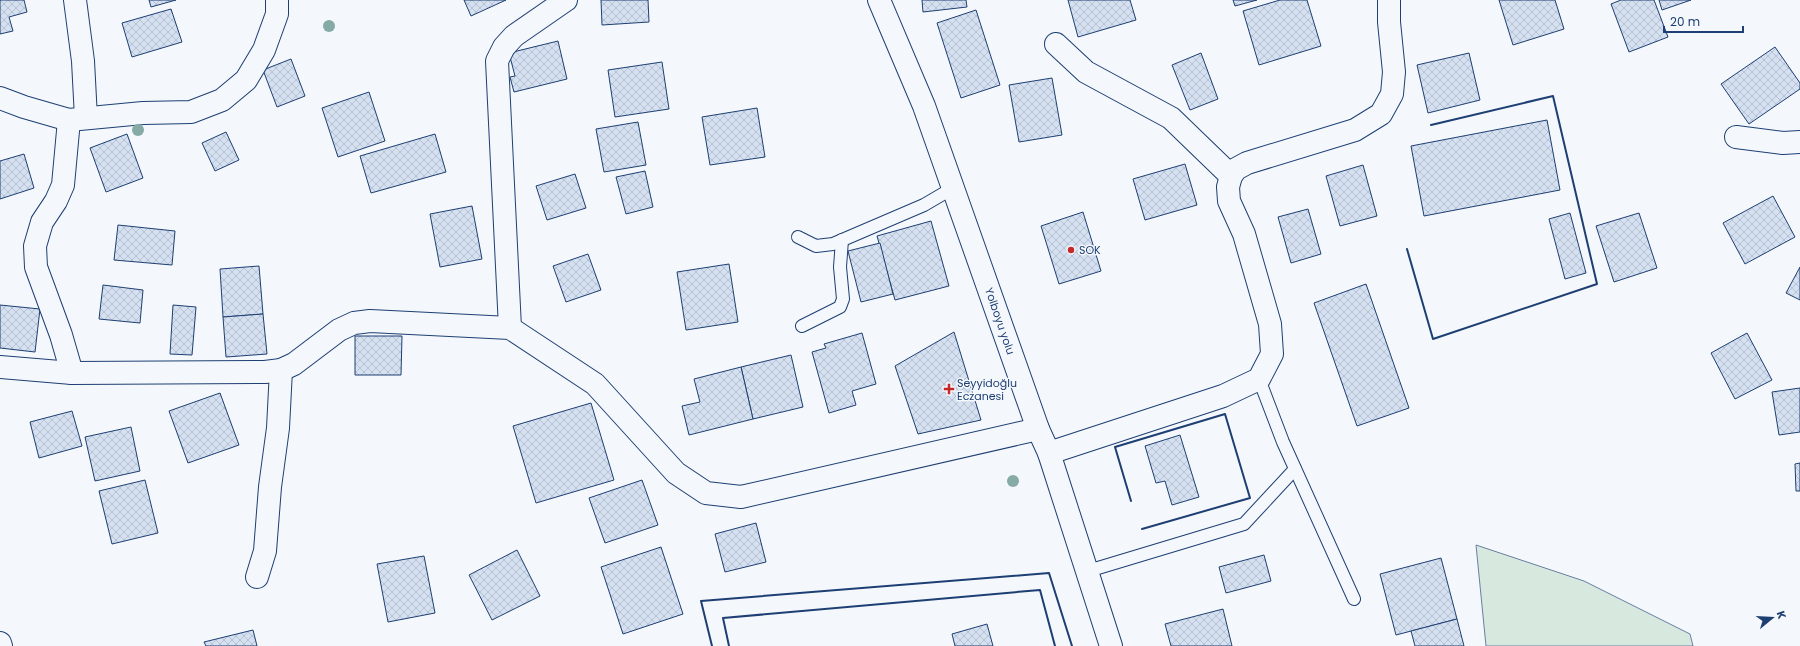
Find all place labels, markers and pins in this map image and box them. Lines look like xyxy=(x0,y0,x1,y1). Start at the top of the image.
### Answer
place label: SOK xyxy=(1079,242,1101,258)
marker: SOK xyxy=(1066,245,1076,255)
place label: Seyyidoğlu Eczanesi xyxy=(957,375,1017,404)
marker: Seyyidoğlu Eczanesi xyxy=(944,384,954,394)

